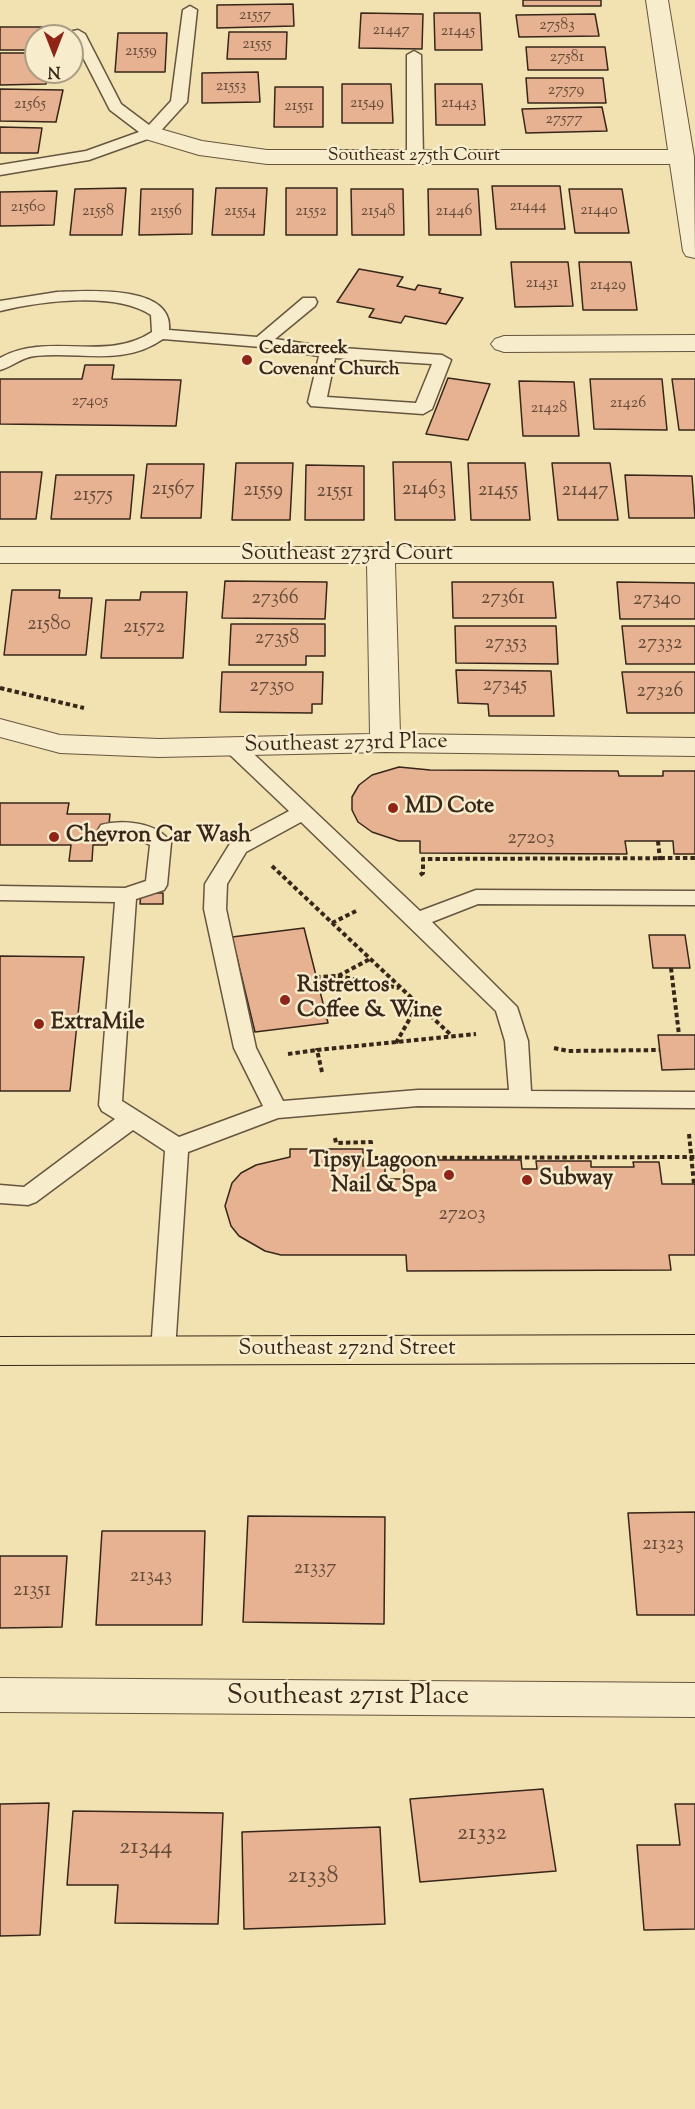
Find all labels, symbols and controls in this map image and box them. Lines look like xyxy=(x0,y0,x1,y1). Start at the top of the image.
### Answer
house number: 21557 xyxy=(239,6,271,26)
house number: 27583 xyxy=(539,16,575,36)
house number: 21447 xyxy=(372,21,410,41)
house number: 21445 xyxy=(441,22,475,42)
north arrow xyxy=(24,24,84,84)
house number: 21555 xyxy=(242,35,272,55)
house number: 21559 xyxy=(125,42,157,62)
house number: 27581 xyxy=(550,48,584,68)
text: N xyxy=(48,59,60,82)
house number: 21553 xyxy=(216,77,246,97)
house number: 27579 xyxy=(548,81,584,101)
house number: 21549 xyxy=(350,94,384,114)
house number: 21443 xyxy=(441,94,477,114)
house number: 21565 xyxy=(14,95,46,115)
house number: 21551 xyxy=(284,97,314,117)
house number: 27577 xyxy=(545,110,583,130)
street label: Southeast 275th Court xyxy=(328,146,500,168)
house number: 21444 xyxy=(509,197,547,217)
house number: 21560 xyxy=(11,198,45,218)
house number: 21440 xyxy=(580,201,618,221)
house number: 21558 xyxy=(82,202,114,222)
house number: 21556 xyxy=(150,202,182,222)
house number: 21554 xyxy=(224,202,256,222)
house number: 21552 xyxy=(295,202,327,222)
house number: 21548 xyxy=(361,202,395,222)
house number: 21446 xyxy=(436,202,472,222)
house number: 21431 xyxy=(526,274,558,294)
house number: 21429 xyxy=(590,276,626,296)
place label: Cedarcreek Covenant Church xyxy=(259,339,400,382)
marker: Cedarcreek Covenant Church xyxy=(240,353,254,367)
house number: 27405 xyxy=(72,392,108,412)
house number: 21426 xyxy=(610,394,646,414)
house number: 21428 xyxy=(531,399,567,419)
house number: 21567 xyxy=(152,479,194,503)
house number: 21463 xyxy=(402,479,446,503)
house number: 21559 xyxy=(243,480,283,504)
house number: 21455 xyxy=(478,480,518,504)
house number: 21447 xyxy=(562,480,608,504)
house number: 21551 xyxy=(317,481,353,505)
house number: 21575 xyxy=(73,485,113,509)
street label: Southeast 273rd Court xyxy=(241,542,453,568)
house number: 27366 xyxy=(251,588,299,612)
house number: 27361 xyxy=(481,588,525,612)
house number: 27340 xyxy=(633,589,681,613)
house number: 21580 xyxy=(27,614,71,638)
house number: 21572 xyxy=(123,617,165,641)
house number: 27358 xyxy=(255,628,299,652)
house number: 27353 xyxy=(485,633,527,657)
house number: 27332 xyxy=(638,633,682,657)
house number: 27345 xyxy=(483,675,527,699)
house number: 27350 xyxy=(250,676,294,700)
house number: 27326 xyxy=(637,681,683,705)
street label: Southeast 273rd Place xyxy=(244,730,448,760)
place label: MD Cote xyxy=(405,795,494,821)
marker: MD Cote xyxy=(386,801,400,815)
place label: Chevron Car Wash xyxy=(66,824,251,850)
house number: 27203 xyxy=(507,828,555,852)
marker: Chevron Car Wash xyxy=(47,830,61,844)
place label: Ristrettos Coffee & Wine xyxy=(297,974,442,1026)
marker: Ristrettos Coffee & Wine xyxy=(278,993,292,1007)
place label: ExtraMile xyxy=(51,1011,145,1037)
marker: ExtraMile xyxy=(32,1017,46,1031)
place label: Tipsy Lagoon Nail & Spa xyxy=(309,1149,437,1200)
place label: Subway xyxy=(539,1167,613,1193)
marker: Tipsy Lagoon Nail & Spa xyxy=(442,1168,456,1182)
marker: Subway xyxy=(520,1173,534,1187)
house number: 27203 xyxy=(438,1204,486,1228)
street label: Southeast 272nd Street xyxy=(238,1337,456,1363)
house number: 21323 xyxy=(642,1534,684,1558)
house number: 21337 xyxy=(294,1558,336,1582)
house number: 21343 xyxy=(130,1566,172,1590)
house number: 21351 xyxy=(13,1580,51,1604)
street label: Southeast 271st Place xyxy=(227,1682,469,1714)
house number: 21332 xyxy=(457,1821,507,1849)
house number: 21344 xyxy=(119,1835,173,1863)
house number: 21338 xyxy=(288,1864,338,1892)

